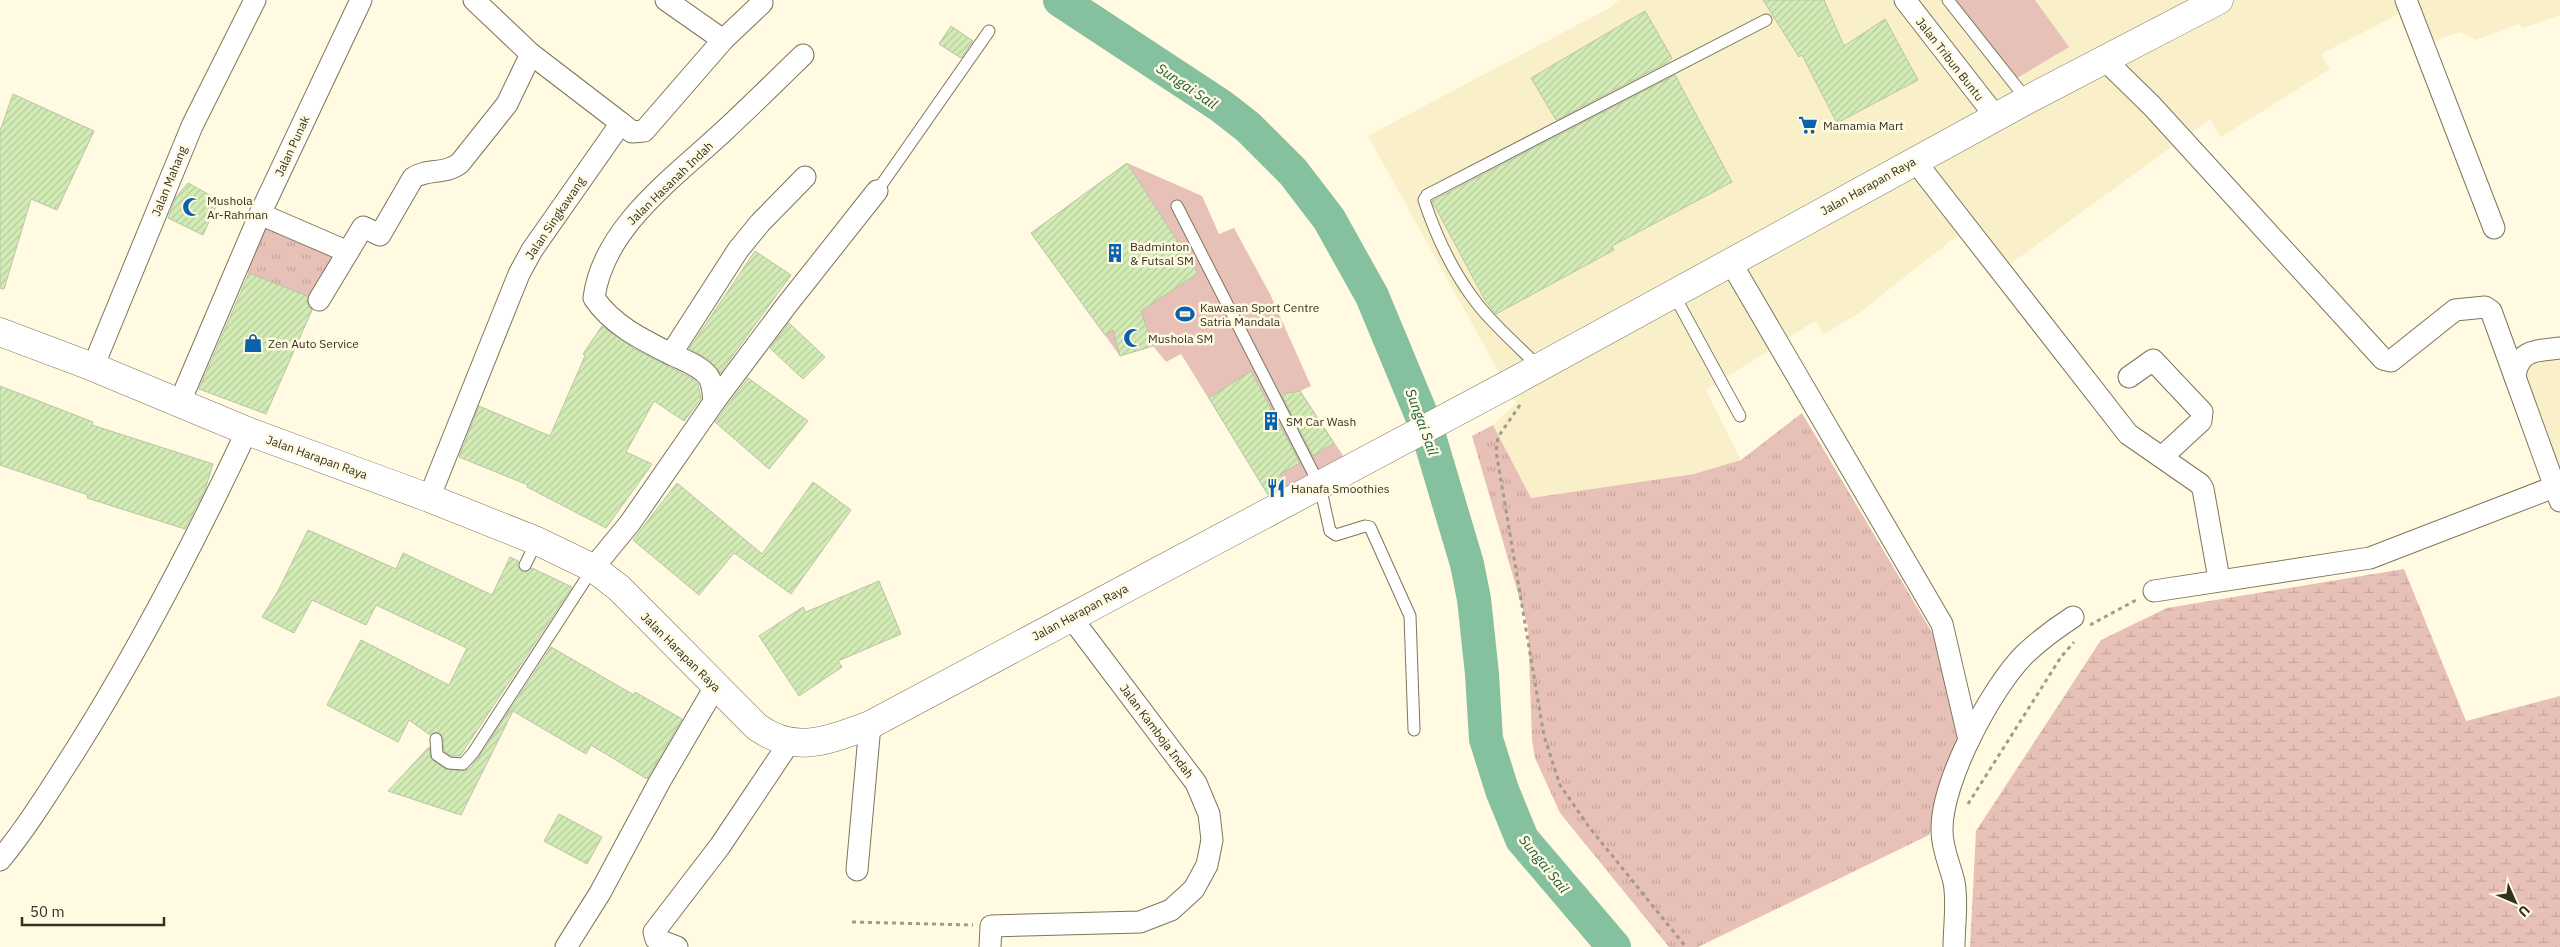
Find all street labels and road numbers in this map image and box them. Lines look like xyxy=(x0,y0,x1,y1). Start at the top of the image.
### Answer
street label: Jalan Tribun Buntu xyxy=(1913,14,1987,104)
street label: Jalan Punak xyxy=(271,113,313,179)
street label: Jalan Hasanah Indah xyxy=(624,138,716,228)
street label: Jalan Mahang xyxy=(148,143,190,218)
street label: Jalan Harapan Raya xyxy=(1818,153,1919,218)
street label: Jalan Singkawang xyxy=(522,173,589,262)
street label: Jalan Harapan Raya xyxy=(264,432,370,482)
street label: Jalan Harapan Raya xyxy=(1029,580,1131,644)
street label: Jalan Harapan Raya xyxy=(638,609,724,695)
street label: Jalan Kamboja Indah xyxy=(1117,681,1197,781)

